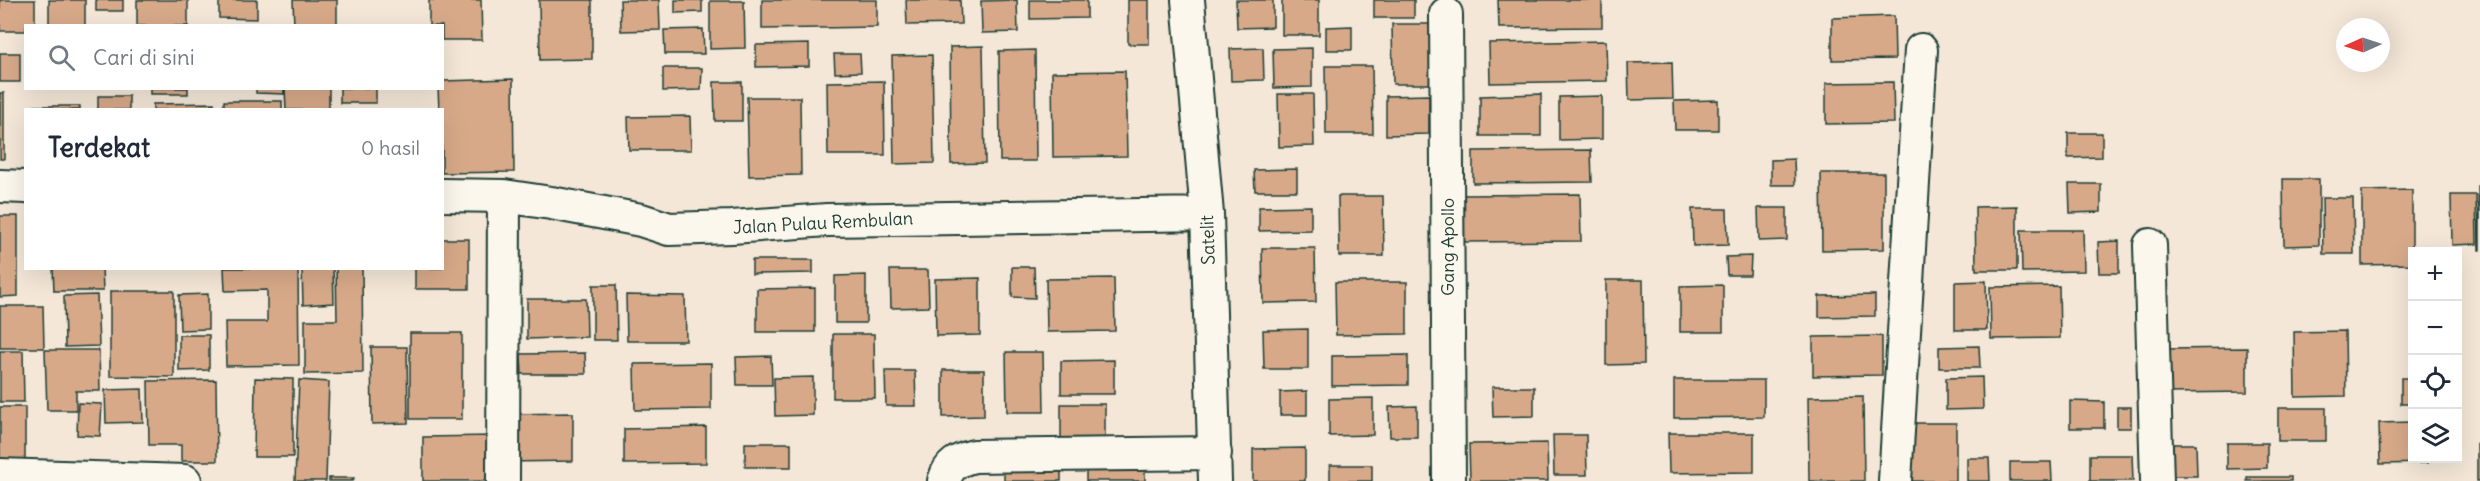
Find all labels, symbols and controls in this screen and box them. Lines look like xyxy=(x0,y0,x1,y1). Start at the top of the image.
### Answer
north arrow xyxy=(2336,18,2390,72)
search box xyxy=(24,24,444,90)
icon: search xyxy=(45,41,78,74)
text: Cari di sini xyxy=(93,43,195,71)
text: Terdekat xyxy=(48,131,150,164)
text: 0 hasil xyxy=(361,135,420,160)
street label: Gang Apollo xyxy=(1436,198,1459,296)
street label: Jalan Pulau Rembulan xyxy=(732,206,914,239)
street label: Satelit xyxy=(1195,215,1220,265)
map controls xyxy=(2408,247,2462,463)
button: + xyxy=(2408,247,2462,301)
button: − xyxy=(2408,301,2462,355)
button: locate xyxy=(2408,355,2462,409)
button: layers xyxy=(2408,409,2462,463)

